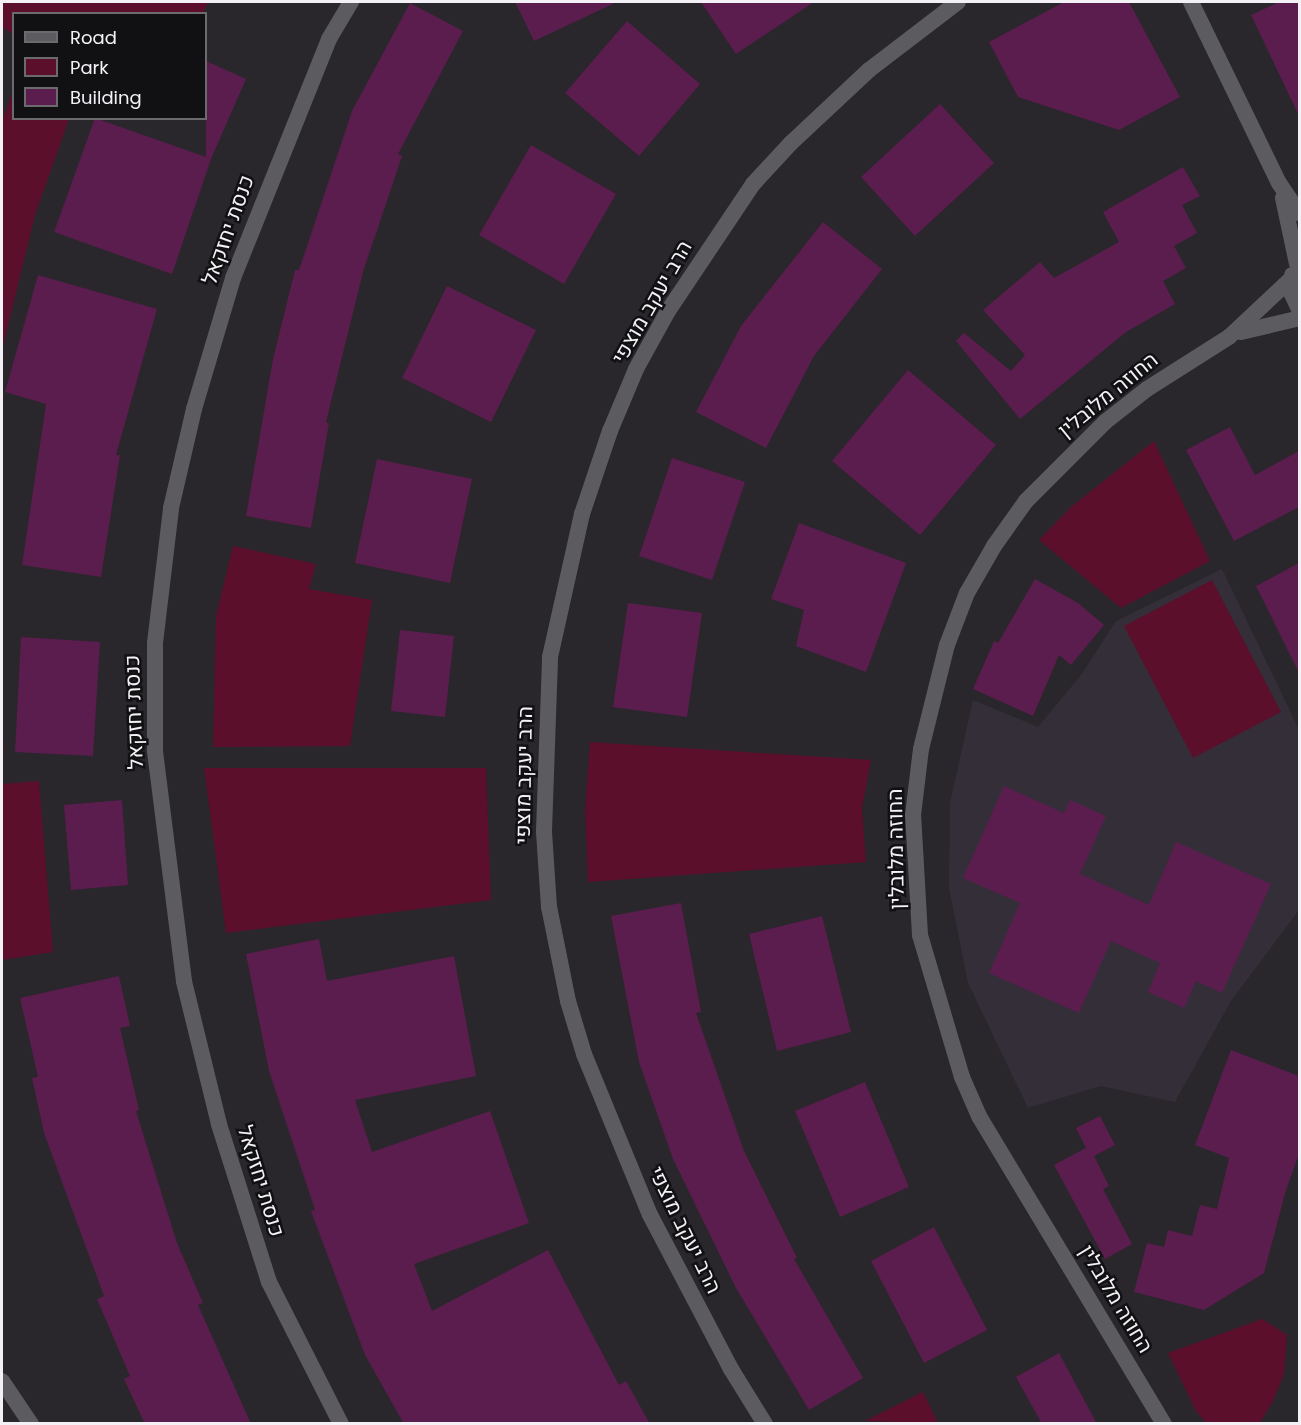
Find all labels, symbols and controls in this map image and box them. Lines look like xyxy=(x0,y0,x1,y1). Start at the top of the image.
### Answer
legend xyxy=(12,12,207,120)
text: Road xyxy=(70,25,117,50)
text: Park xyxy=(70,55,109,80)
text: Building xyxy=(70,85,142,110)
street label: כנסת יחזקאל xyxy=(197,172,259,288)
street label: הרב יעקב מוצפי xyxy=(607,236,697,368)
street label: החוזה מלובלין xyxy=(1053,347,1163,443)
street label: כנסת יחזקאל xyxy=(119,654,149,770)
street label: הרב יעקב מוצפי xyxy=(510,706,538,844)
street label: החוזה מלובלין xyxy=(882,788,910,910)
street label: כנסת יחזקאל xyxy=(232,1122,290,1240)
street label: הרב יעקב מוצפי xyxy=(643,1162,727,1298)
street label: החוזה מלובלין xyxy=(1074,1241,1158,1357)

